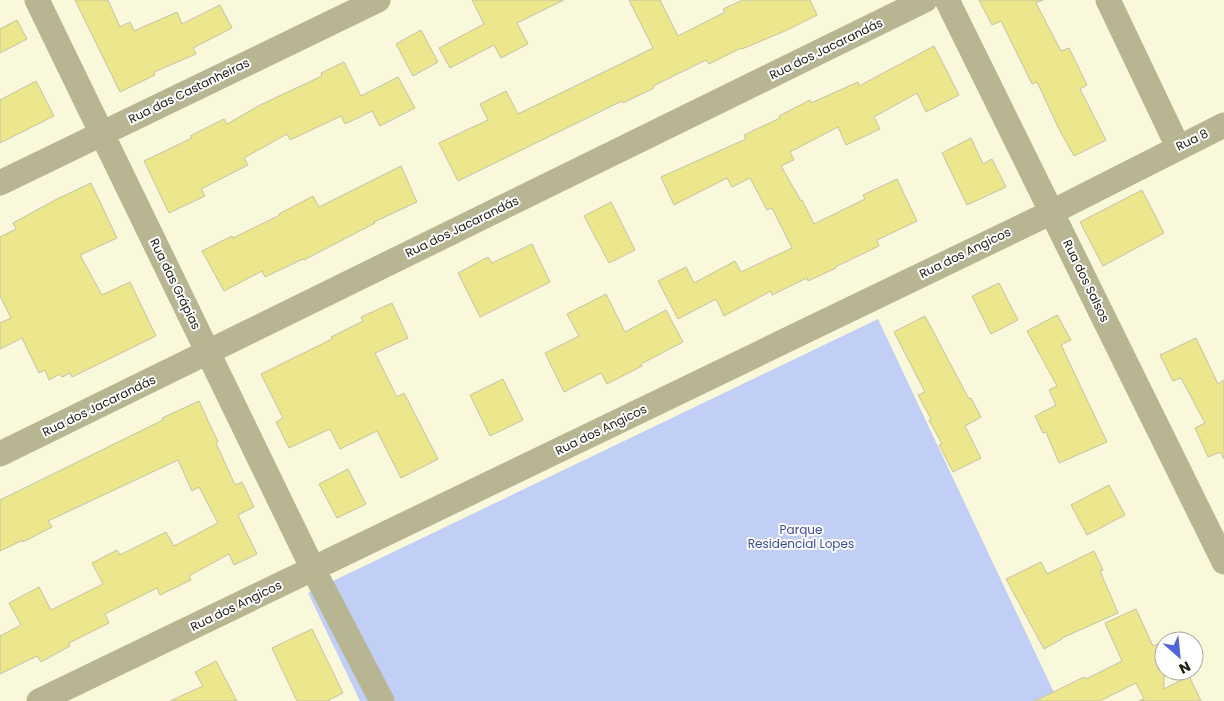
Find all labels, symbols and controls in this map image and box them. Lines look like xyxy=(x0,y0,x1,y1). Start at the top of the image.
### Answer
street label: Rua dos Jacarandás xyxy=(766,14,885,83)
street label: Rua das Castanheiras xyxy=(125,54,252,127)
street label: Rua 8 xyxy=(1173,124,1211,155)
street label: Rua dos Jacarandás xyxy=(402,192,521,261)
street label: Rua dos Angicos xyxy=(916,223,1013,282)
street label: Rua das Grápias xyxy=(146,235,205,332)
street label: Rua dos Salsos xyxy=(1059,237,1114,325)
street label: Rua dos Jacarandás xyxy=(39,371,158,440)
street label: Rua dos Angicos xyxy=(552,400,649,459)
park label: Parque Residencial Lopes xyxy=(748,521,854,552)
street label: Rua dos Angicos xyxy=(187,576,284,635)
north arrow xyxy=(1154,631,1204,681)
text: N xyxy=(1176,656,1194,679)

